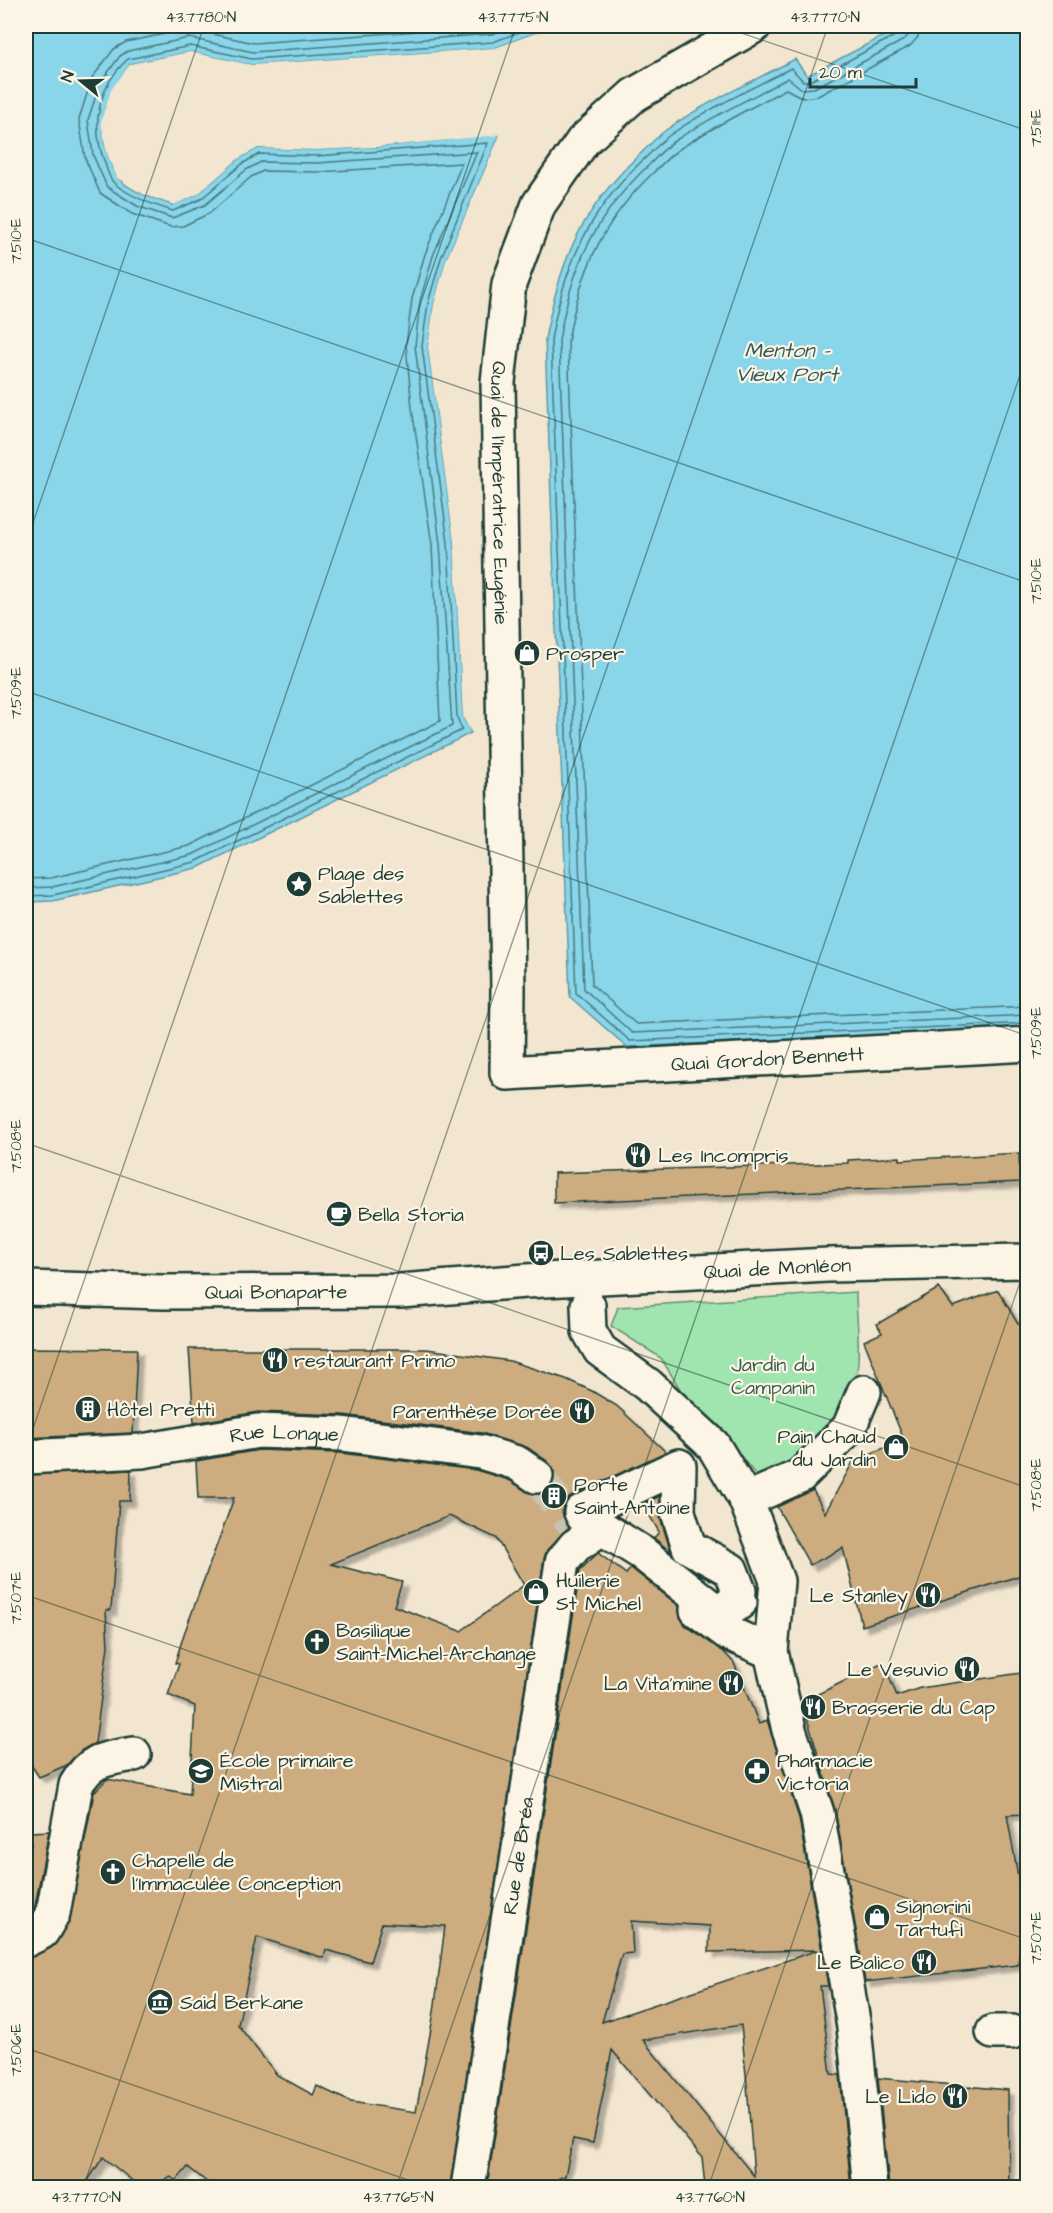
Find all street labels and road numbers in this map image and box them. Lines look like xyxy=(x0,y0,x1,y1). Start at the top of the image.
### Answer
street label: Quai de l'Impératrice Eugénie xyxy=(483,360,515,625)
street label: Quai Gordon Bennett xyxy=(670,1040,865,1079)
street label: Quai de Monléon xyxy=(703,1252,851,1287)
street label: Quai Bonaparte xyxy=(205,1278,347,1307)
street label: Rue Longue xyxy=(228,1418,340,1451)
street label: Rue de Bréa xyxy=(496,1795,542,1917)

